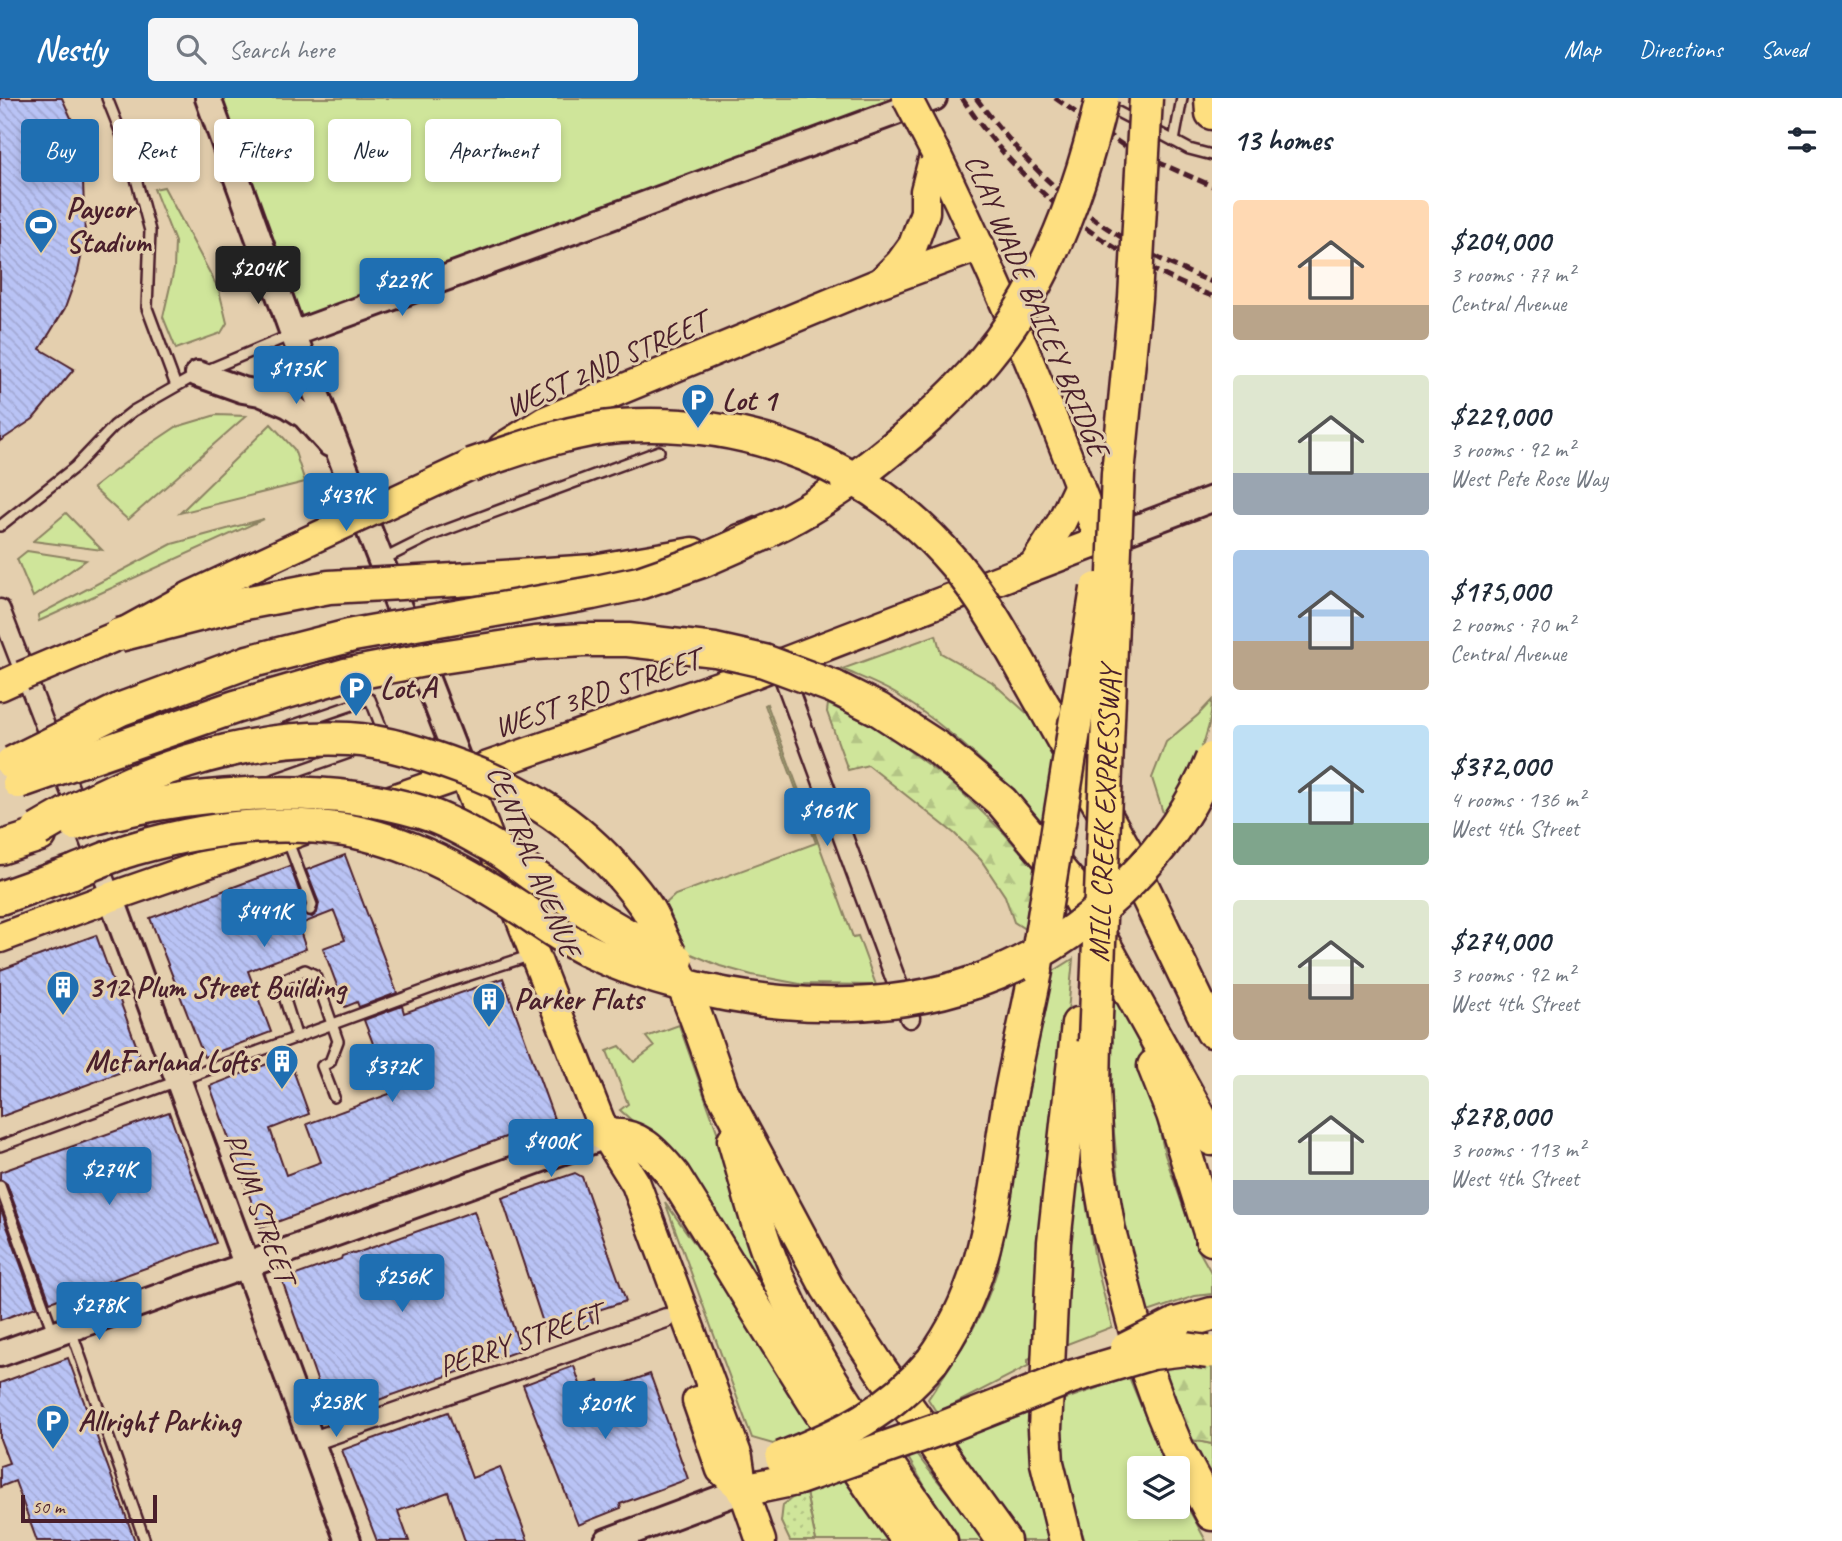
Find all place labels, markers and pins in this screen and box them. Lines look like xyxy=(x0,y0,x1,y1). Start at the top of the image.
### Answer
place label: Paycor Stadium xyxy=(66,189,153,261)
sports icon: Paycor Stadium xyxy=(22,206,60,255)
pin: $204K xyxy=(209,246,307,306)
pin: $229K xyxy=(353,258,451,318)
pin: $175K xyxy=(247,346,345,406)
parking icon: Lot 1 xyxy=(679,381,717,430)
place label: Lot 1 xyxy=(722,381,780,419)
pin: $439K xyxy=(297,474,395,533)
parking icon: Lot A xyxy=(337,669,375,718)
place label: Lot A xyxy=(380,669,439,707)
pin: $161K xyxy=(778,788,876,848)
pin: $441K xyxy=(215,890,313,949)
building icon: 312 Plum Street Building xyxy=(44,968,82,1017)
place label: 312 Plum Street Building xyxy=(88,968,348,1006)
building icon: Parker Flats xyxy=(470,980,508,1029)
place label: Parker Flats xyxy=(514,980,647,1018)
place label: McFarland Lofts xyxy=(85,1042,261,1080)
building icon: McFarland Lofts xyxy=(263,1042,301,1091)
pin: $372K xyxy=(343,1044,441,1104)
pin: $400K xyxy=(502,1119,600,1179)
pin: $274K xyxy=(60,1148,158,1207)
pin: $256K xyxy=(353,1254,451,1314)
pin: $278K xyxy=(50,1282,148,1342)
pin: $258K xyxy=(287,1380,385,1439)
pin: $201K xyxy=(556,1382,654,1441)
parking icon: Allright Parking xyxy=(34,1402,72,1451)
place label: Allright Parking xyxy=(78,1402,242,1440)

